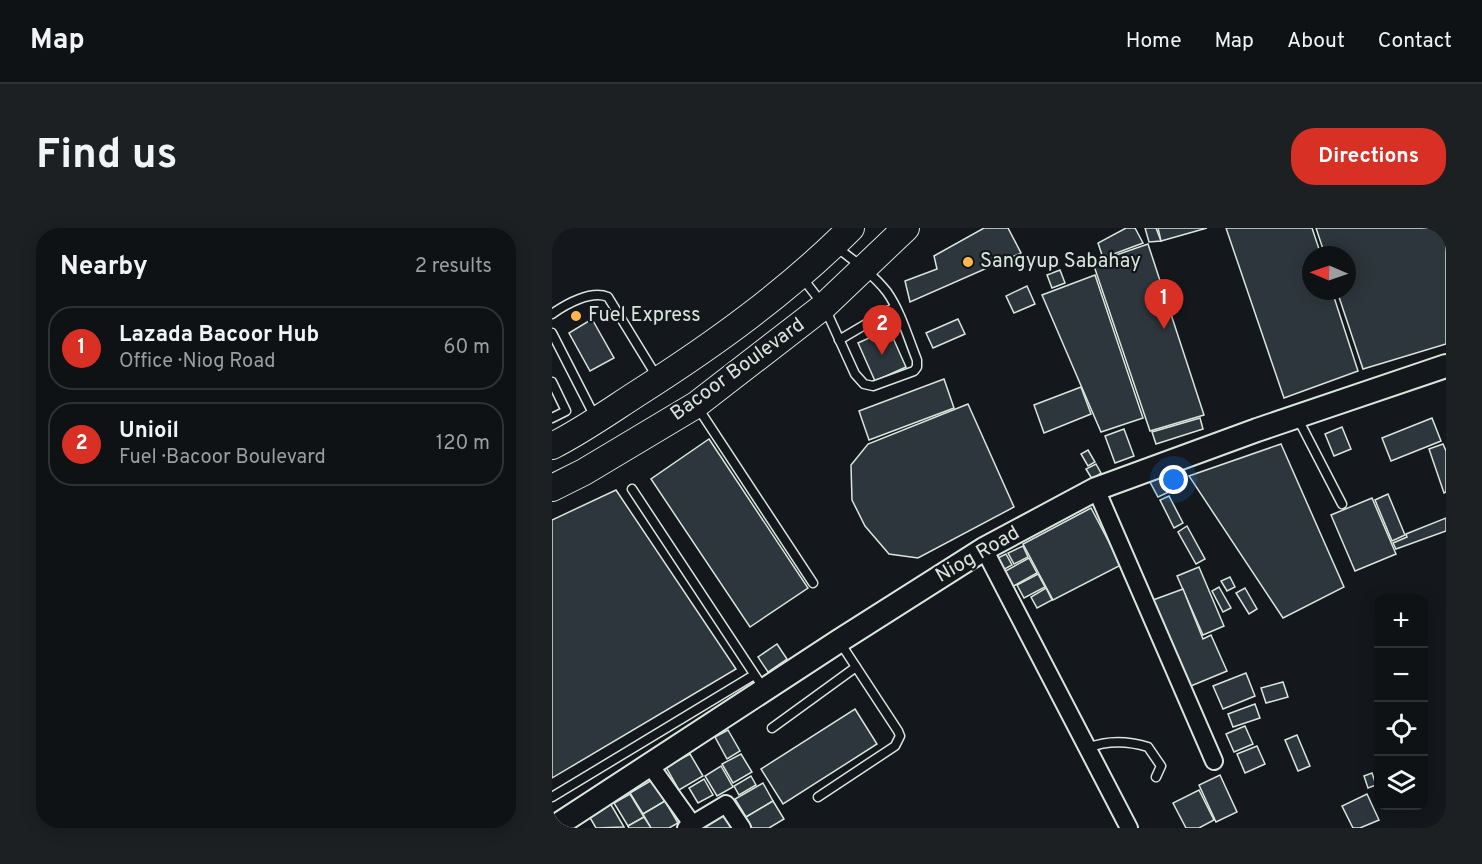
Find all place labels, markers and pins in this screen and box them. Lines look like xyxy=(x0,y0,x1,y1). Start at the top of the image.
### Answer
place label: Sangyup Sabahay xyxy=(980,249,1141,275)
marker: Sangyup Sabahay xyxy=(961,255,975,269)
pin: 1 xyxy=(1144,279,1184,329)
place label: Fuel Express xyxy=(588,303,701,329)
pin: 2 xyxy=(862,306,902,355)
marker: Fuel Express xyxy=(569,309,583,323)

